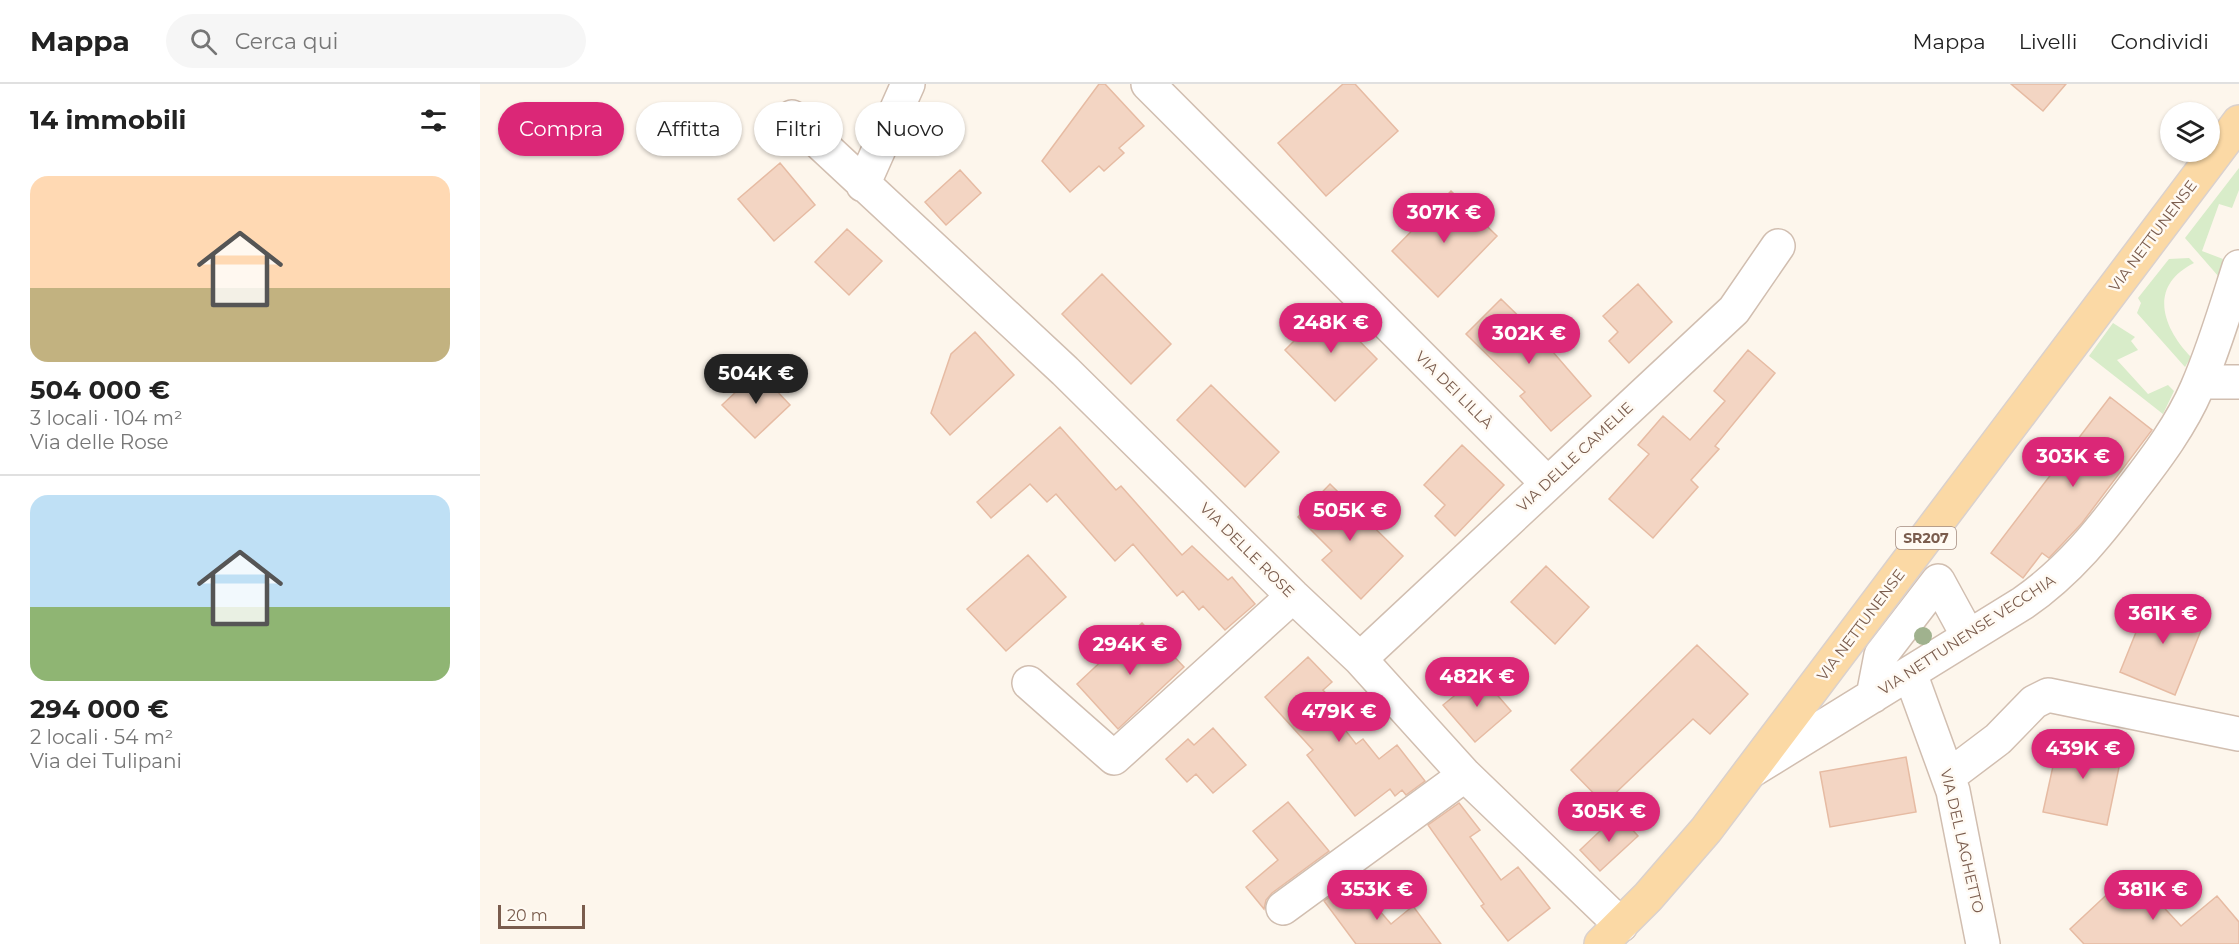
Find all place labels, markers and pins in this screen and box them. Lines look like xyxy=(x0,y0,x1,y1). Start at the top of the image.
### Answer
pin: 307K € xyxy=(1395,193,1493,244)
pin: 248K € xyxy=(1282,303,1380,354)
pin: 302K € xyxy=(1480,314,1578,365)
pin: 504K € xyxy=(707,354,805,405)
pin: 303K € xyxy=(2024,437,2122,488)
pin: 505K € xyxy=(1301,491,1399,542)
pin: 361K € xyxy=(2114,594,2212,645)
pin: 294K € xyxy=(1081,625,1179,676)
pin: 482K € xyxy=(1428,657,1526,708)
pin: 479K € xyxy=(1290,692,1388,743)
pin: 439K € xyxy=(2034,729,2132,780)
pin: 305K € xyxy=(1560,792,1658,843)
pin: 353K € xyxy=(1328,870,1426,921)
pin: 381K € xyxy=(2104,870,2202,921)

